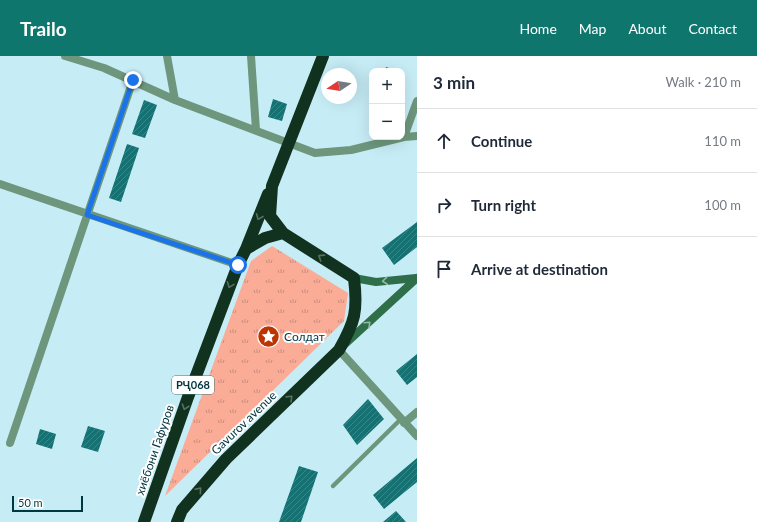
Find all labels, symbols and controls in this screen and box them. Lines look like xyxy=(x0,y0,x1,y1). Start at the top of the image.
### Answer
text: Trailo xyxy=(20,17,67,40)
text: Home xyxy=(519,20,557,37)
text: Map xyxy=(579,20,606,37)
text: About xyxy=(628,20,666,37)
text: Contact xyxy=(688,20,737,37)
north arrow xyxy=(321,68,357,104)
map controls xyxy=(369,68,405,140)
button: + xyxy=(369,68,405,104)
route end xyxy=(124,71,142,89)
text: 3 min xyxy=(433,72,475,93)
text: Walk · 210 m xyxy=(665,74,741,90)
button: − xyxy=(369,104,405,140)
icon: ahead xyxy=(433,130,455,152)
text: Continue xyxy=(471,132,532,150)
text: 110 m xyxy=(704,133,741,149)
icon: right xyxy=(433,194,455,216)
text: Turn right xyxy=(471,196,536,214)
text: 100 m xyxy=(704,197,741,213)
one-way arrow xyxy=(255,214,263,221)
one-way arrow xyxy=(318,254,325,262)
route start xyxy=(229,256,247,274)
icon: arrive xyxy=(433,258,455,280)
text: Arrive at destination xyxy=(471,260,608,278)
one-way arrow xyxy=(382,277,388,286)
one-way arrow xyxy=(227,281,235,288)
one-way arrow xyxy=(363,321,371,328)
place icon: Солдат xyxy=(256,324,282,350)
place label: Солдат xyxy=(284,329,325,344)
road number: РҶ068 xyxy=(172,376,214,394)
street label: Gavurov avenue xyxy=(208,388,279,458)
one-way arrow xyxy=(285,395,293,402)
street label: хиёбони Гафуров xyxy=(132,403,177,497)
one-way arrow xyxy=(181,403,189,410)
one-way arrow xyxy=(194,488,201,495)
scale bar xyxy=(12,494,83,513)
text: 50 m xyxy=(18,496,43,509)

